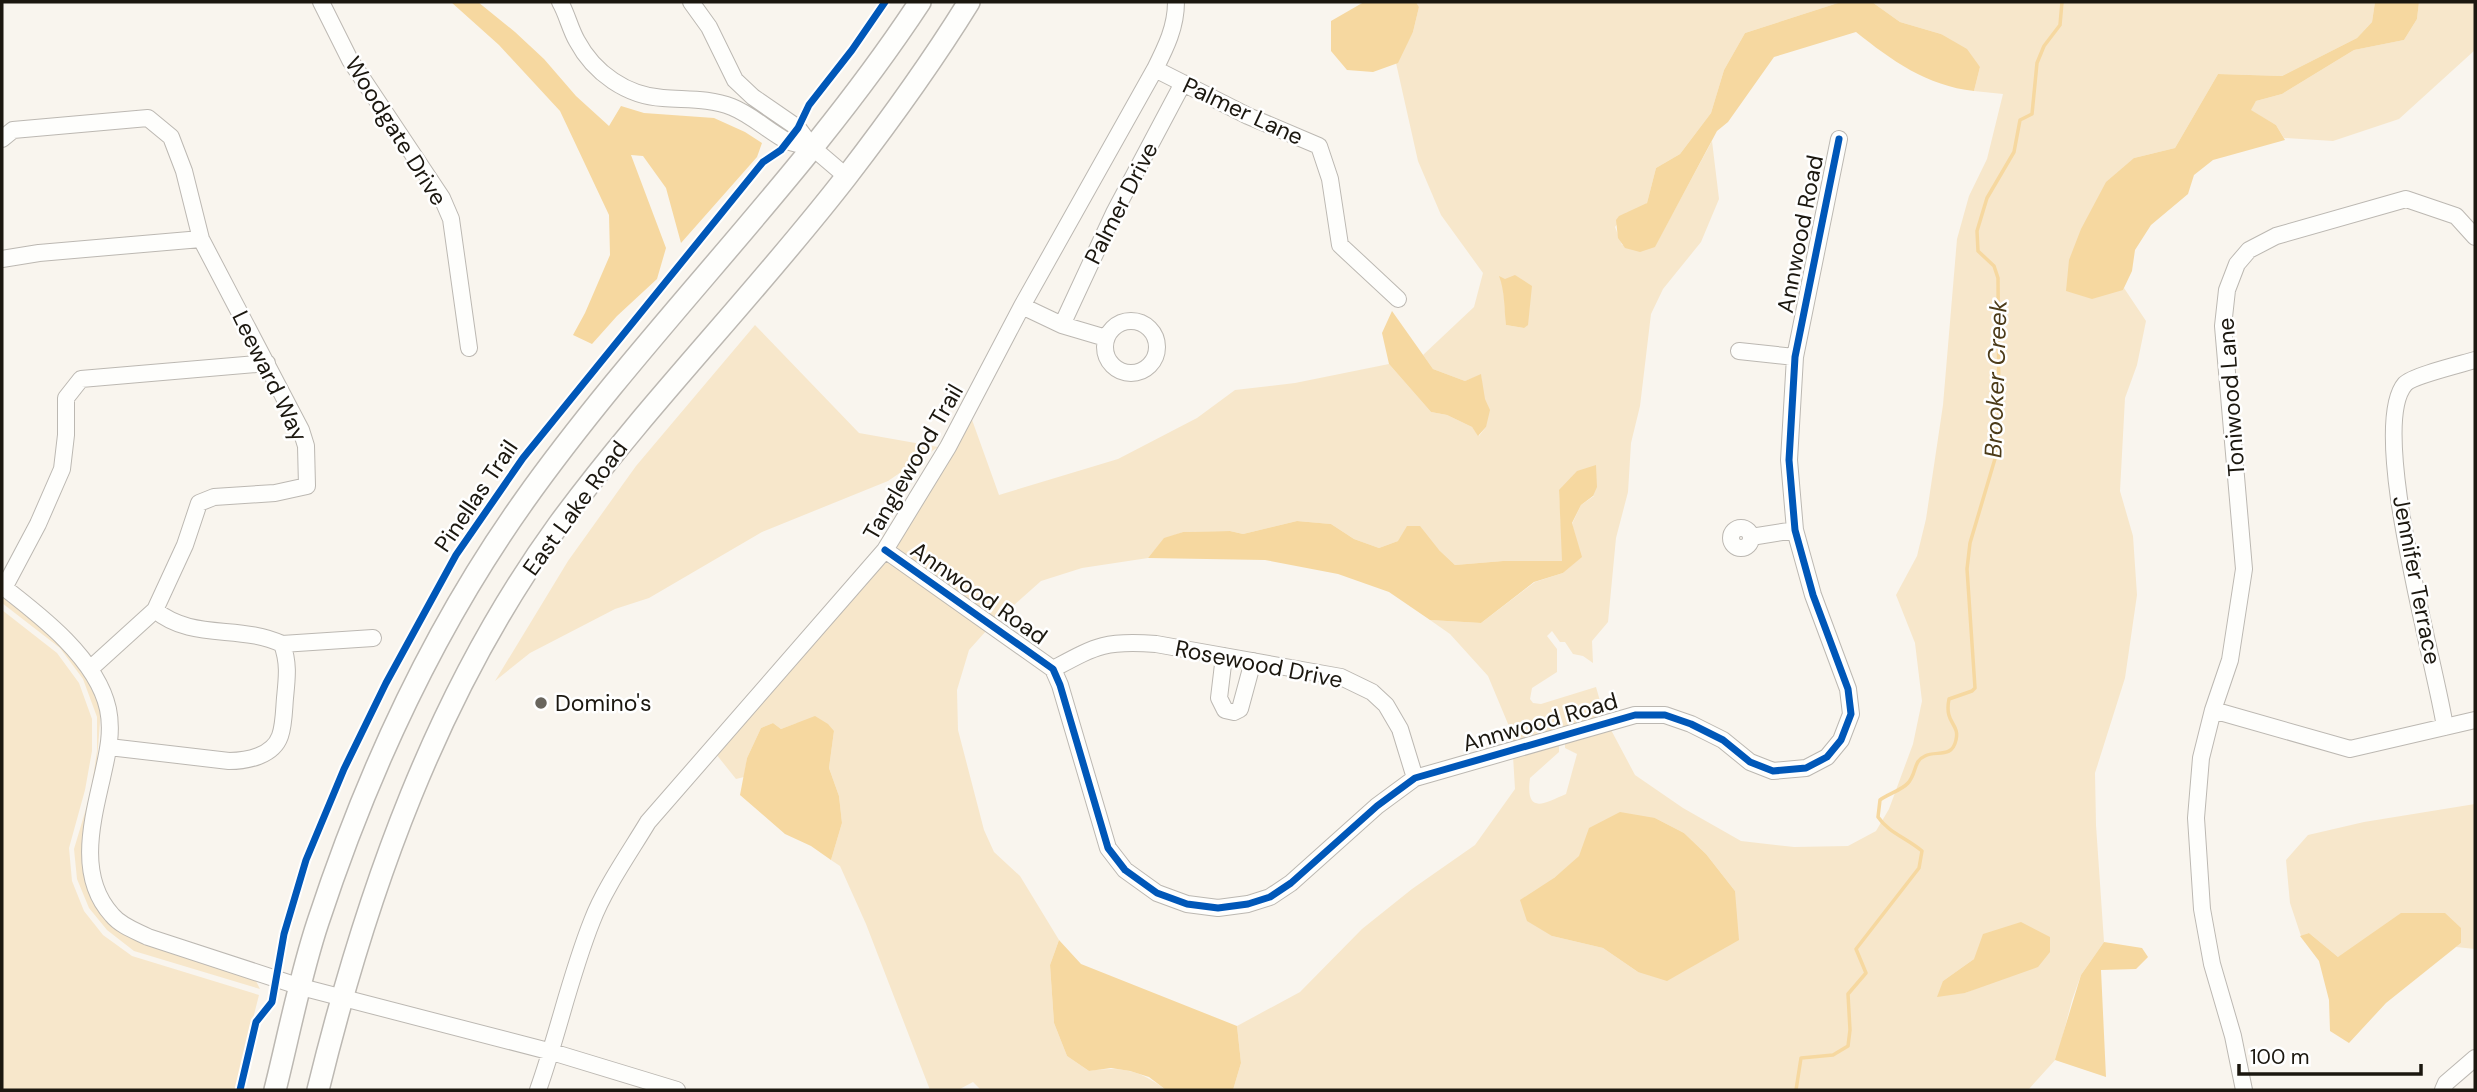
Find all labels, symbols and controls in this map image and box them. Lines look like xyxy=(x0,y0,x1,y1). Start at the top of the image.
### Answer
street label: Woodgate Drive xyxy=(338,51,454,211)
street label: Palmer Lane xyxy=(1178,70,1308,152)
street label: Palmer Drive xyxy=(1077,137,1165,269)
street label: Annwood Road xyxy=(1770,153,1830,315)
water label: Brooker Creek xyxy=(1977,299,2014,458)
street label: Leeward Way xyxy=(225,306,315,446)
street label: Toniwood Lane xyxy=(2210,317,2252,477)
street label: Tanglewood Trail xyxy=(856,378,970,546)
street label: Pinellas Trail xyxy=(428,434,524,558)
street label: East Lake Road xyxy=(516,435,634,581)
street label: Jennifer Terrace xyxy=(2386,493,2448,667)
street label: Annwood Road xyxy=(905,535,1053,651)
street label: Rosewood Drive xyxy=(1173,633,1345,695)
street label: Annwood Road xyxy=(1459,686,1621,758)
place label: Domino's xyxy=(555,688,652,718)
marker: Domino's xyxy=(533,695,549,711)
scale bar xyxy=(2239,1032,2421,1076)
text: 100 m xyxy=(2250,1043,2310,1071)

